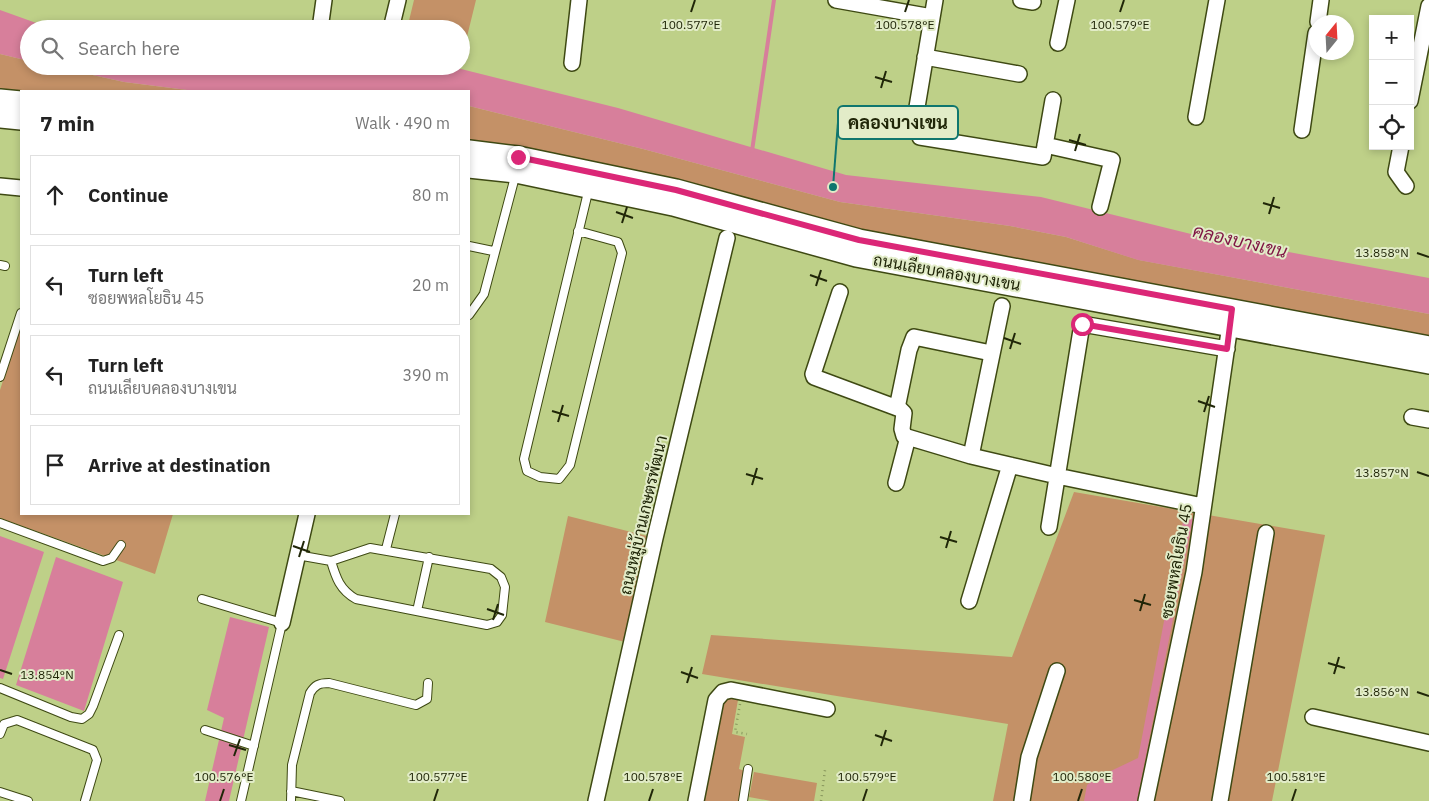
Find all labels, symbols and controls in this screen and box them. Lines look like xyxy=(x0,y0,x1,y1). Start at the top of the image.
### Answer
north arrow xyxy=(1309,15,1354,60)
map controls xyxy=(1369,15,1414,150)
button: + xyxy=(1369,15,1414,60)
text: 100.577°E xyxy=(661,17,721,32)
text: 100.578°E xyxy=(875,17,935,32)
text: 100.579°E xyxy=(1090,17,1150,32)
search box xyxy=(20,20,470,75)
icon: search xyxy=(38,34,66,62)
text: Search here xyxy=(78,36,180,60)
button: − xyxy=(1369,60,1414,105)
button: locate xyxy=(1369,105,1414,150)
callout: คลองบางเขน xyxy=(838,106,958,139)
text: 7 min xyxy=(40,109,95,137)
text: คลองบางเขน xyxy=(848,111,948,134)
text: Walk · 490 m xyxy=(355,113,450,133)
route end xyxy=(507,146,530,169)
icon: ahead xyxy=(41,181,69,209)
text: Continue xyxy=(88,183,168,207)
text: 80 m xyxy=(412,185,449,205)
water label: คลองบางเขน xyxy=(1190,219,1290,263)
text: 13.858°N xyxy=(1355,245,1409,260)
street label: ถนนเลียบคลองบางเขน xyxy=(872,248,1022,295)
text: Turn left xyxy=(88,263,164,287)
icon: left xyxy=(41,271,69,299)
text: 20 m xyxy=(412,275,449,295)
text: ซอยพหลโยธิน 45 xyxy=(88,288,204,308)
route start xyxy=(1071,313,1094,336)
text: Turn left xyxy=(88,353,164,377)
icon: left xyxy=(41,361,69,389)
text: 390 m xyxy=(402,365,449,385)
text: ถนนเลียบคลองบางเขน xyxy=(88,378,237,398)
street label: ถนนหมู่บ้านเกษตรพัฒนา xyxy=(615,433,673,597)
icon: arrive xyxy=(41,451,69,479)
text: Arrive at destination xyxy=(88,453,271,477)
text: 13.857°N xyxy=(1355,465,1409,480)
street label: ซอยพหลโยธิน 45 xyxy=(1155,502,1196,620)
text: 13.854°N xyxy=(20,667,74,682)
text: 13.856°N xyxy=(1355,684,1409,699)
text: 100.576°E xyxy=(194,769,254,784)
text: 100.577°E xyxy=(408,769,468,784)
text: 100.578°E xyxy=(623,769,683,784)
text: 100.579°E xyxy=(837,769,897,784)
text: 100.580°E xyxy=(1052,769,1112,784)
text: 100.581°E xyxy=(1266,769,1326,784)

